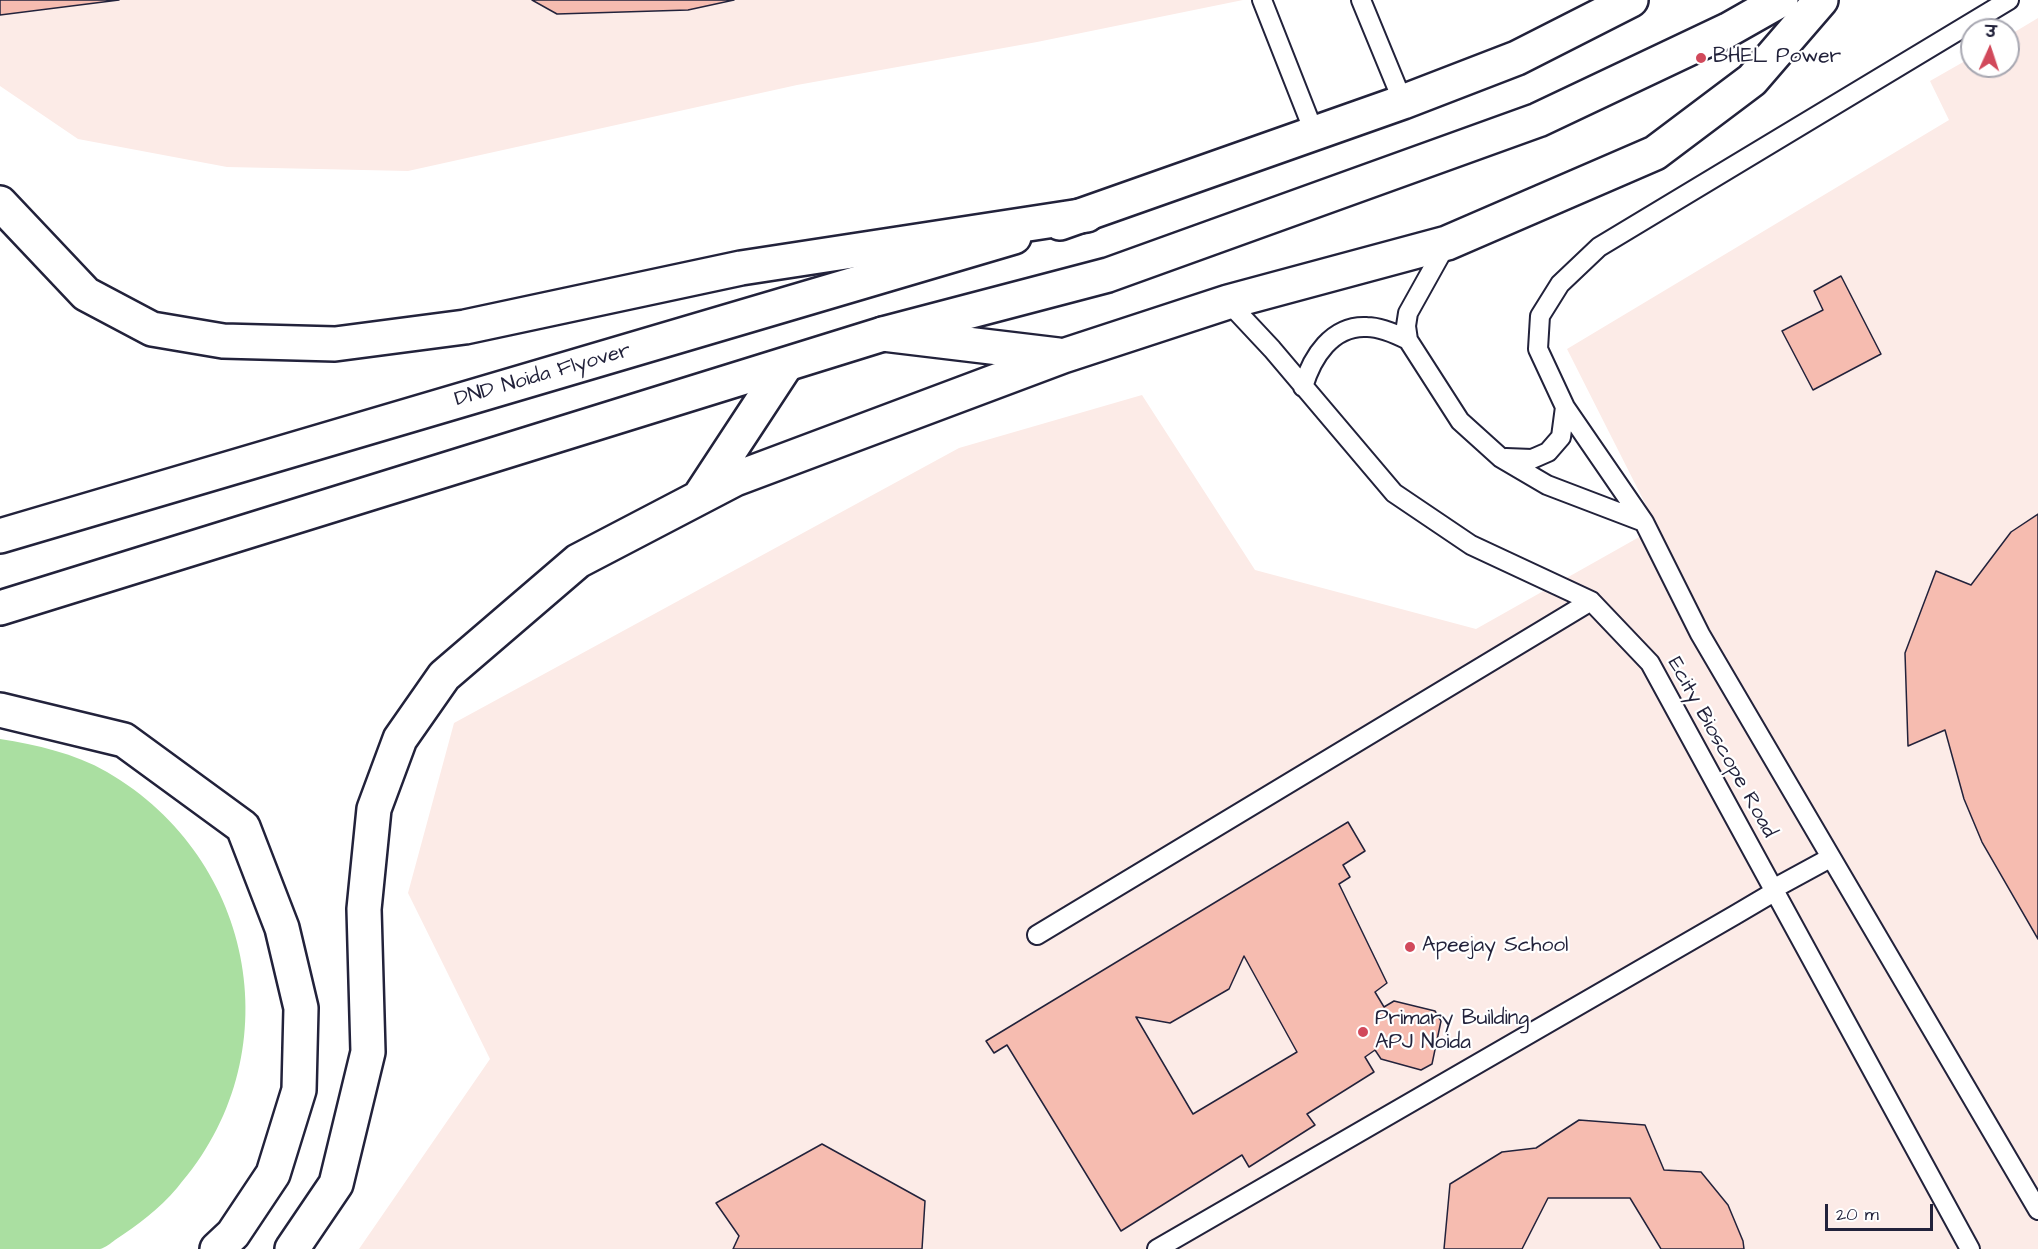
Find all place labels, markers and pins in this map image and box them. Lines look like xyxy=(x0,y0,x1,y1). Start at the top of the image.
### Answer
place label: BHEL Power xyxy=(1713,45,1841,71)
marker: BHEL Power xyxy=(1694,51,1708,65)
place label: Apeejay School xyxy=(1422,934,1568,960)
marker: Apeejay School xyxy=(1403,940,1417,954)
place label: Primary Building APJ Noida xyxy=(1375,1007,1529,1057)
marker: Primary Building APJ Noida xyxy=(1356,1025,1370,1039)

